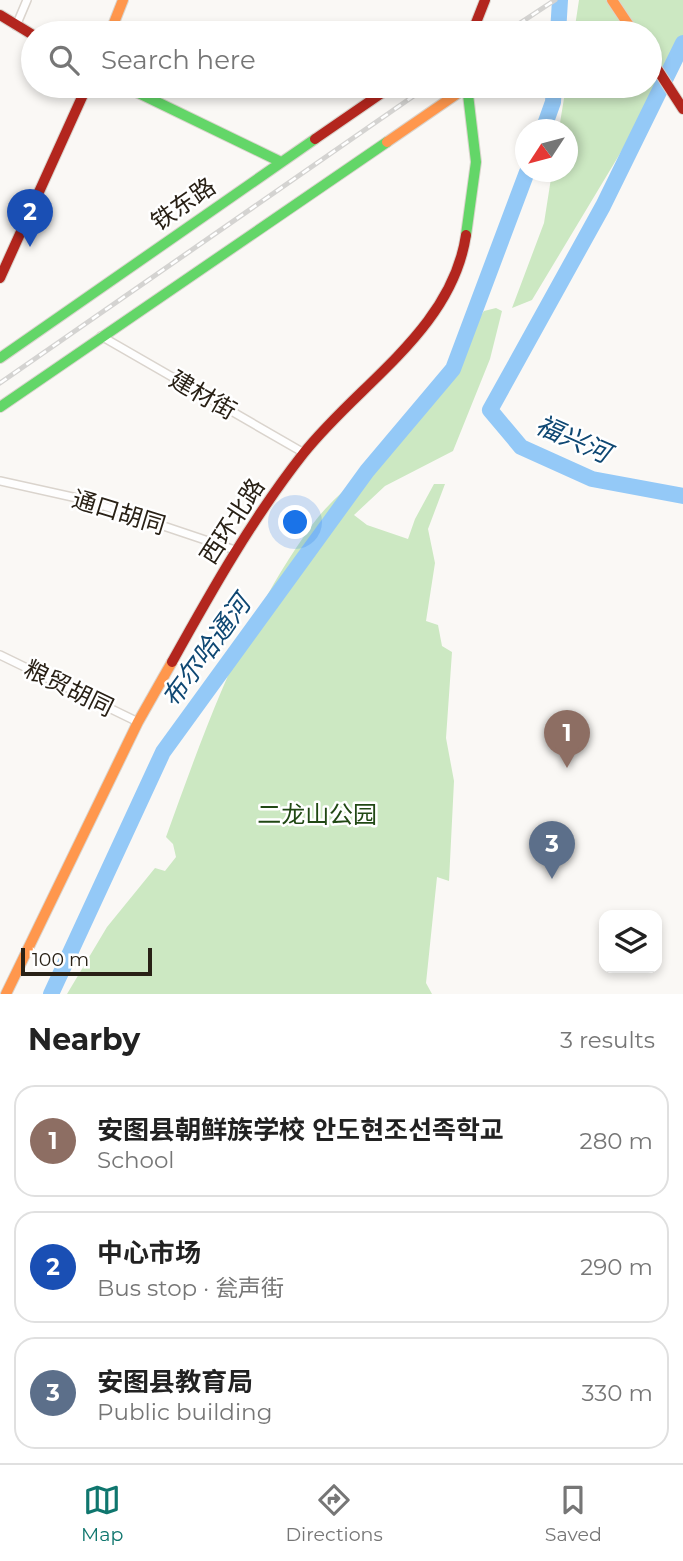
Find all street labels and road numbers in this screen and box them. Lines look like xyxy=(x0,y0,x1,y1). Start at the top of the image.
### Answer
street label: 铁东路 xyxy=(145,171,221,237)
street label: 建材街 xyxy=(165,364,241,426)
street label: 西环北路 xyxy=(194,473,270,569)
street label: 通口胡同 xyxy=(69,484,169,540)
street label: 粮贸胡同 xyxy=(20,654,118,722)

